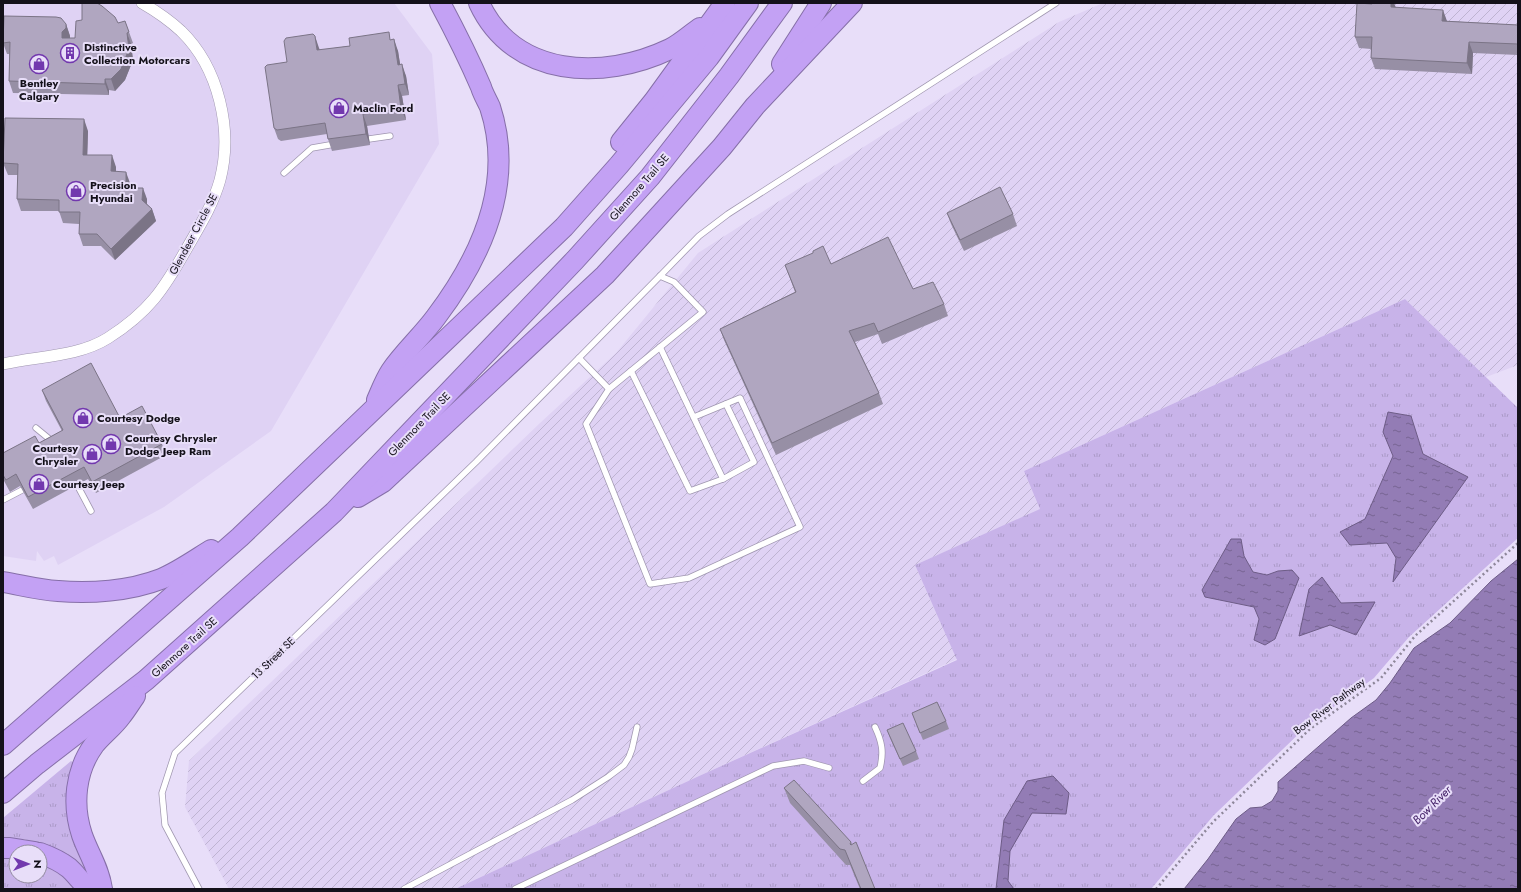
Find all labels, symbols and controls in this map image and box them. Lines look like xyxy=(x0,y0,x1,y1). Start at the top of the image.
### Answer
place label: Distinctive Collection Motorcars xyxy=(84,39,190,68)
building icon: Distinctive Collection Motorcars xyxy=(59,42,81,64)
shop icon: Bentley Calgary xyxy=(28,53,50,75)
place label: Bentley Calgary xyxy=(19,75,59,104)
shop icon: Maclin Ford xyxy=(328,97,350,119)
place label: Maclin Ford xyxy=(353,100,414,116)
street label: Glenmore Trail SE xyxy=(605,150,673,224)
place label: Precision Hyundai xyxy=(90,177,137,206)
shop icon: Precision Hyundai xyxy=(65,180,87,202)
street label: Glendeer Circle SE xyxy=(165,191,221,277)
street label: Glenmore Trail SE xyxy=(384,388,454,460)
shop icon: Courtesy Dodge xyxy=(72,407,94,429)
place label: Courtesy Dodge xyxy=(97,410,180,426)
place label: Courtesy Chrysler Dodge Jeep Ram xyxy=(125,430,218,459)
shop icon: Courtesy Chrysler Dodge Jeep Ram xyxy=(100,433,122,455)
place label: Courtesy Chrysler xyxy=(32,440,78,469)
shop icon: Courtesy Chrysler xyxy=(81,443,103,465)
shop icon: Courtesy Jeep xyxy=(28,473,50,495)
place label: Courtesy Jeep xyxy=(53,476,125,492)
street label: Glenmore Trail SE xyxy=(148,613,220,681)
street label: 13 Street SE xyxy=(247,633,299,683)
street label: Bow River Pathway xyxy=(1290,674,1368,738)
water label: Bow River xyxy=(1408,781,1456,829)
north arrow xyxy=(8,844,48,884)
text: N xyxy=(30,860,46,868)

